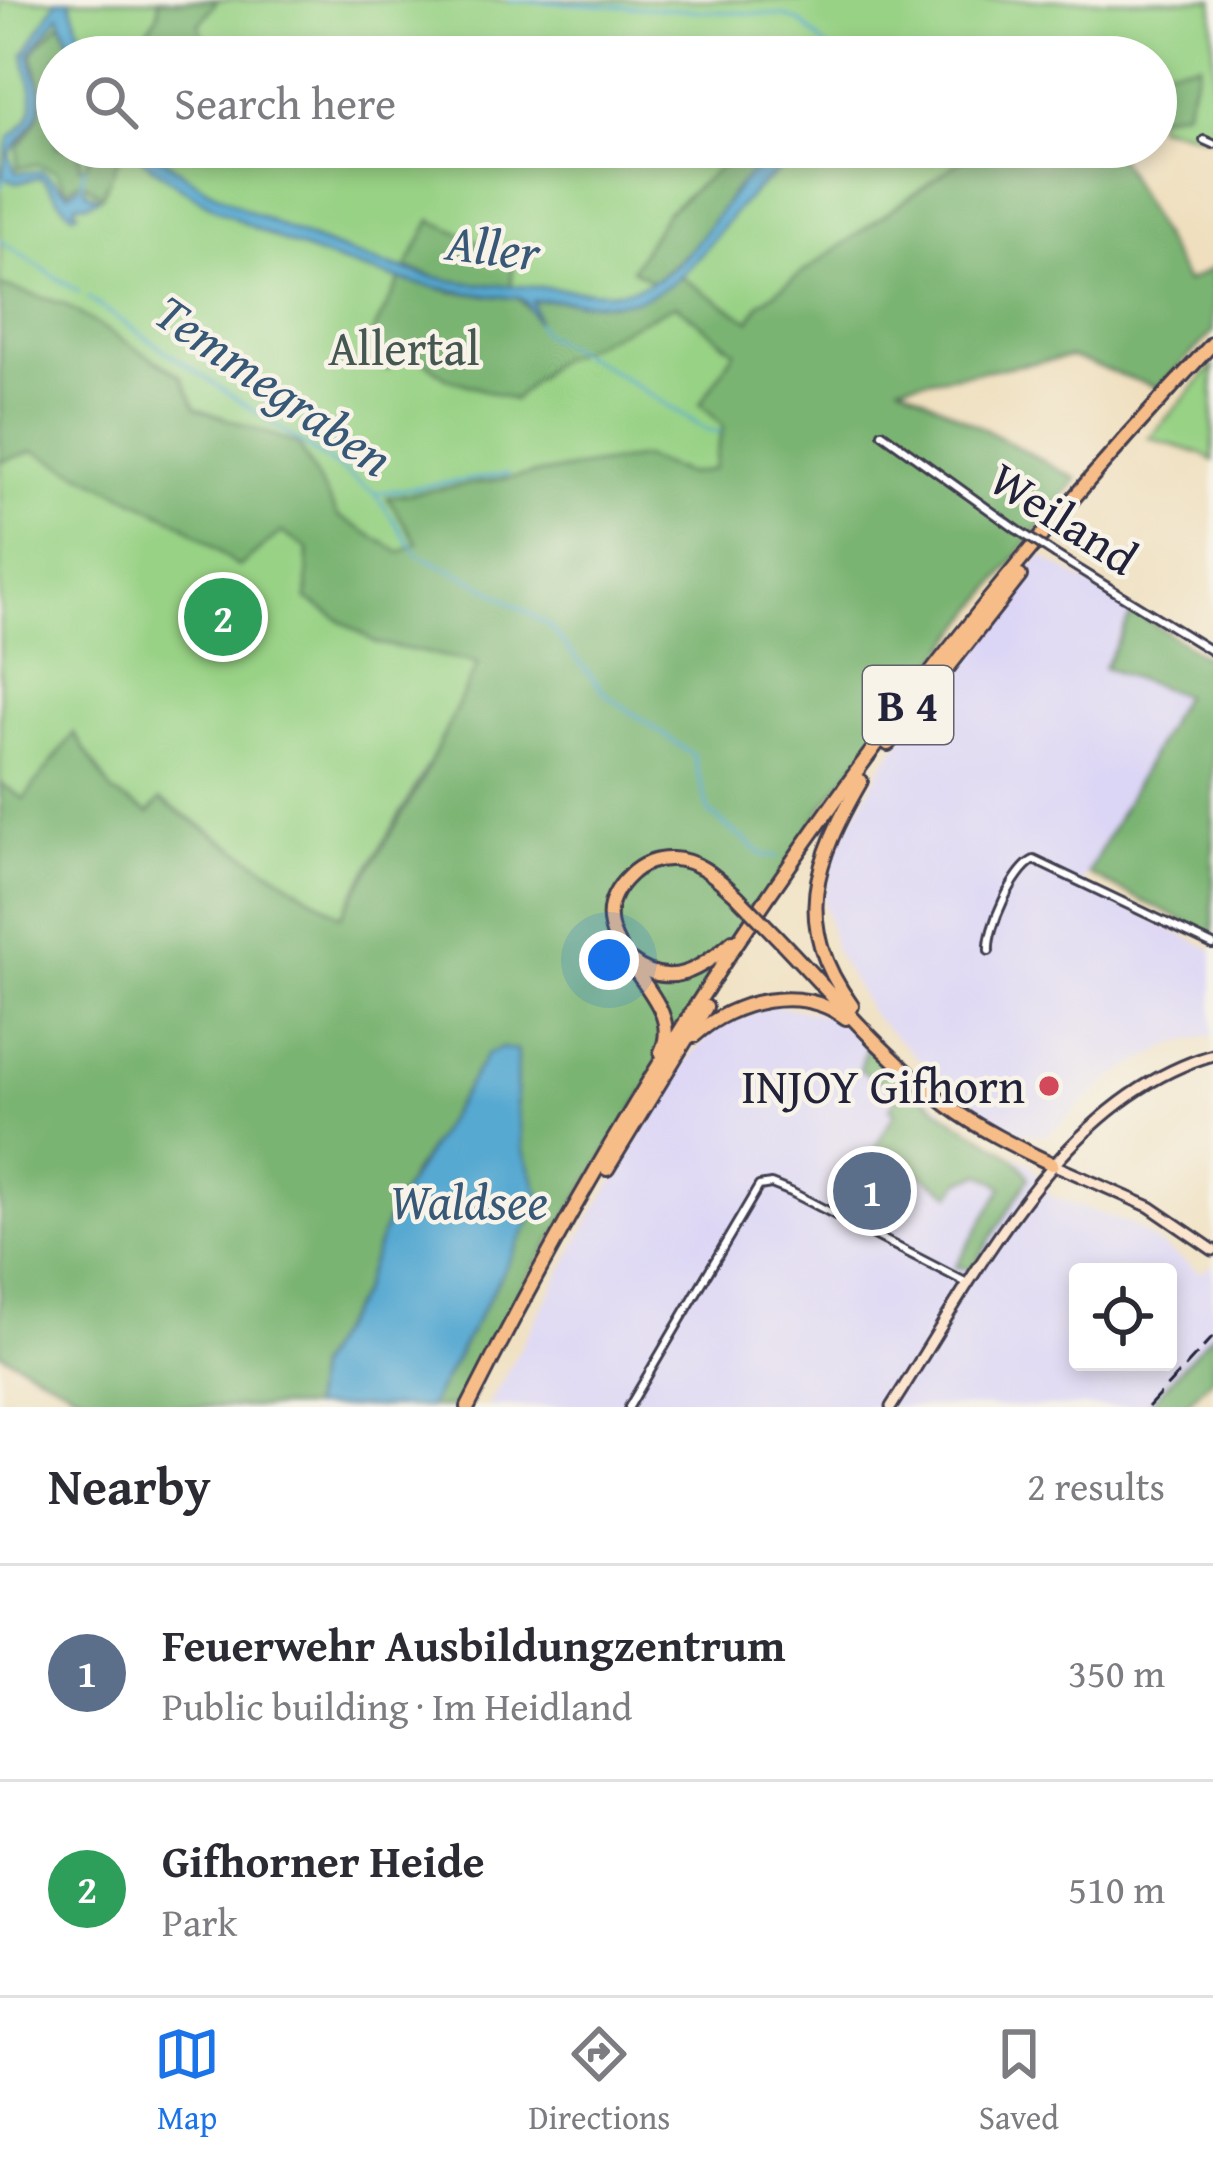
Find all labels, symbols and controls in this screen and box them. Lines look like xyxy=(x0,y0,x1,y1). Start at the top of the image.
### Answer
search box xyxy=(36,36,1177,168)
icon: search xyxy=(78,69,144,135)
text: Search here xyxy=(174,70,396,135)
water label: Aller xyxy=(441,203,546,290)
water label: Temmegraben xyxy=(140,275,409,494)
park label: Allertal xyxy=(328,312,480,383)
street label: Weiland xyxy=(976,443,1153,592)
pin: 2 xyxy=(184,572,262,662)
road number: B 4 xyxy=(863,666,953,744)
your location xyxy=(579,930,639,990)
place label: INJOY Gifhorn xyxy=(741,1050,1025,1121)
marker: INJOY Gifhorn xyxy=(1036,1073,1062,1099)
pin: 1 xyxy=(833,1146,911,1236)
water label: Waldsee xyxy=(390,1163,548,1238)
map controls xyxy=(1069,1263,1177,1371)
button: locate xyxy=(1069,1263,1177,1371)
text: Nearby xyxy=(48,1448,211,1523)
text: 2 results xyxy=(1027,1457,1165,1514)
text: Feuerwehr Ausbildungzentrum xyxy=(162,1612,786,1677)
text: 1 xyxy=(77,1644,97,1701)
text: 350 m xyxy=(1068,1644,1165,1701)
text: Public building · Im Heidland xyxy=(162,1677,632,1734)
text: Gifhorner Heide xyxy=(162,1828,485,1893)
text: 2 xyxy=(77,1860,97,1917)
text: 510 m xyxy=(1068,1860,1165,1917)
text: Park xyxy=(162,1893,237,1950)
tab: Map xyxy=(154,2021,220,2141)
tab: Directions xyxy=(529,2021,670,2141)
tab: Saved xyxy=(979,2021,1059,2141)

